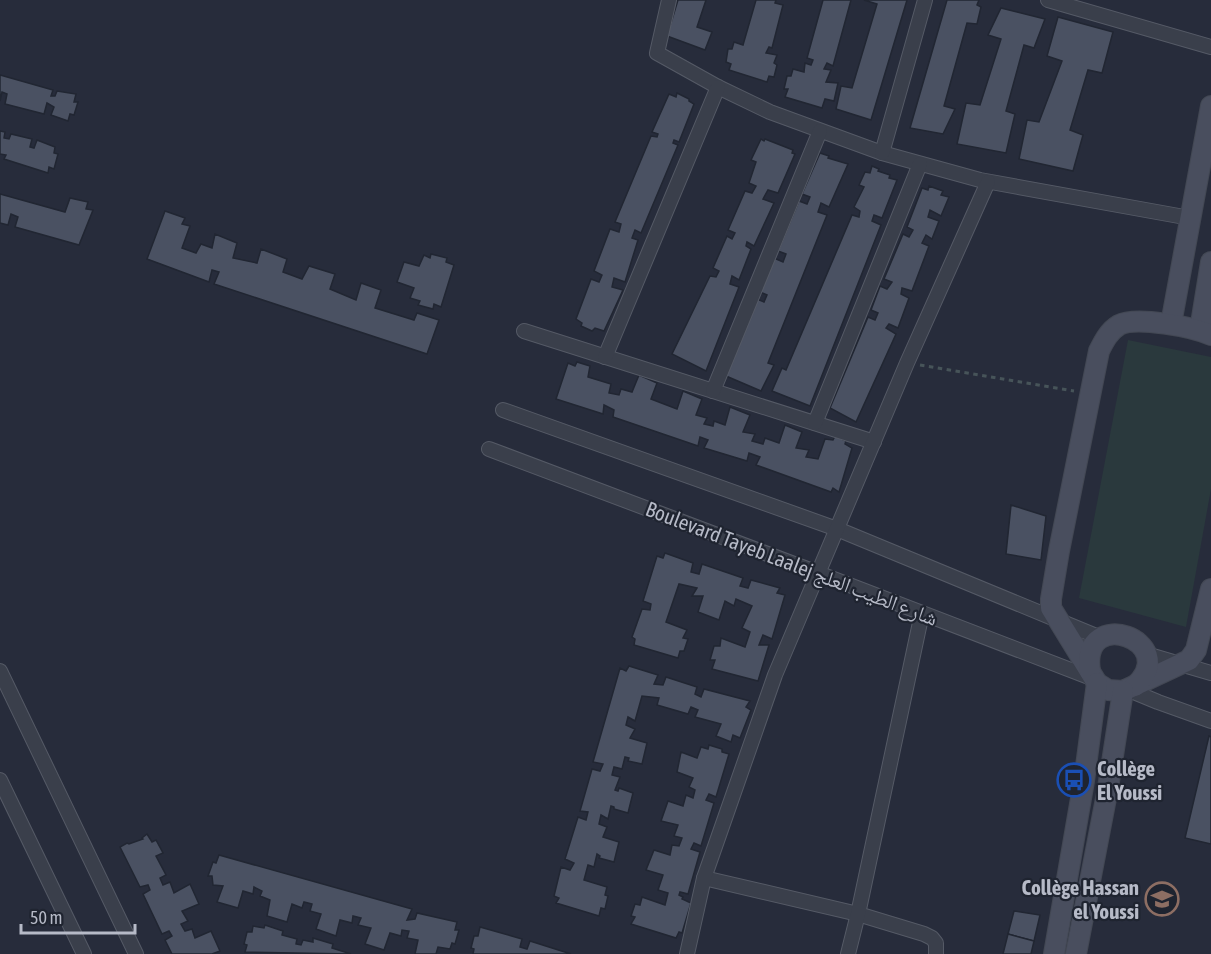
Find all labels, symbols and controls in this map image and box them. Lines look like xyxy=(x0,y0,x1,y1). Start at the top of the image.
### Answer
street label: Boulevard Tayeb Laalej شارع الطيب العلج xyxy=(642,496,941,632)
place label: Collège El Youssi xyxy=(1097,756,1162,804)
bus stop icon: Collège El Youssi xyxy=(1056,762,1092,798)
place label: Collège Hassan el Youssi xyxy=(1021,875,1139,923)
school or university icon: Collège Hassan el Youssi xyxy=(1144,881,1180,917)
scale bar xyxy=(21,897,135,935)
text: 50 m xyxy=(30,907,62,928)

